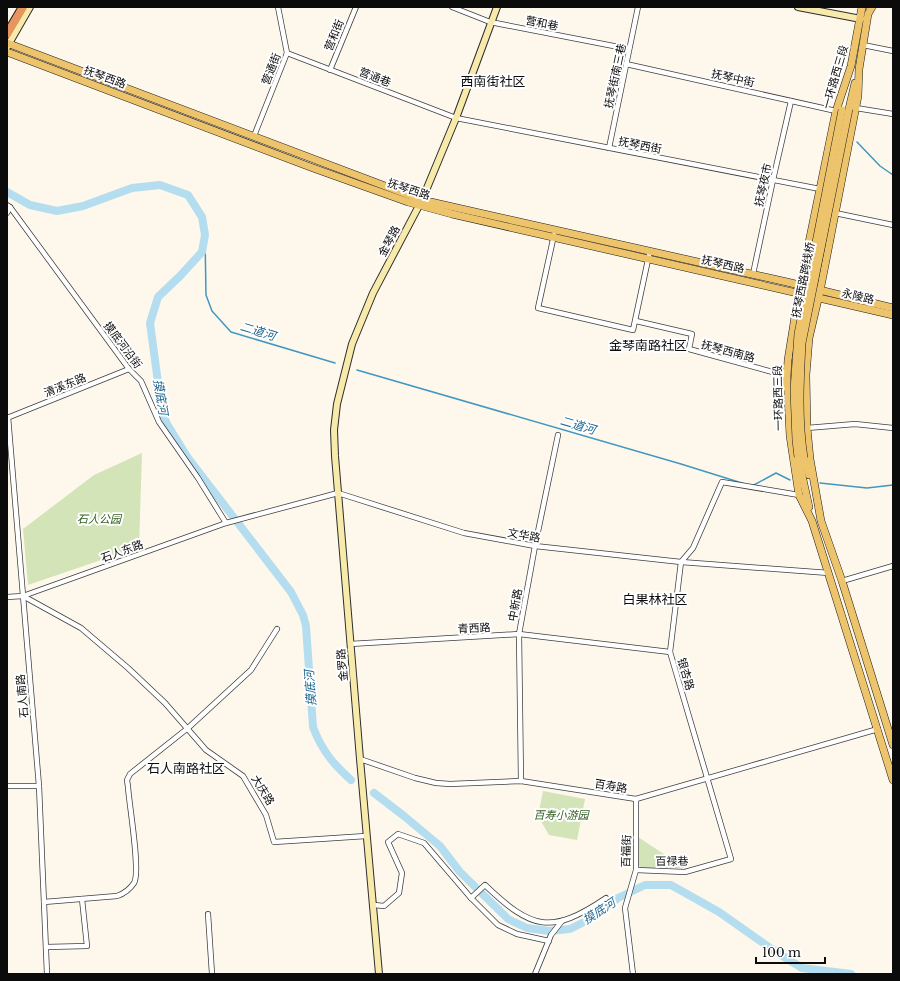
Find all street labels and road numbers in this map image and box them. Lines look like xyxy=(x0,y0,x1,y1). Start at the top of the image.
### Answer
street label: 营和巷 xyxy=(524,13,560,33)
street label: 营和街 xyxy=(321,17,347,53)
street label: 抚琴街南三巷 xyxy=(601,42,629,110)
street label: 一环路西三段 xyxy=(819,43,851,111)
street label: 营通街 xyxy=(259,51,283,87)
street label: 抚琴西路 xyxy=(82,63,128,91)
street label: 营通巷 xyxy=(357,65,393,89)
street label: 抚琴中街 xyxy=(710,66,756,90)
street label: 抚琴西街 xyxy=(617,134,663,156)
street label: 抚琴夜市 xyxy=(752,162,774,208)
street label: 抚琴西路 xyxy=(386,176,432,202)
street label: 金琴路 xyxy=(375,223,403,259)
street label: 抚琴西路跨线桥 xyxy=(789,241,817,319)
street label: 抚琴西路 xyxy=(700,252,746,276)
street label: 永陵路 xyxy=(840,285,876,307)
street label: 摸底河沿街 xyxy=(101,319,145,371)
street label: 抚琴西南路 xyxy=(700,337,756,365)
street label: 一环路西三段 xyxy=(770,365,786,431)
street label: 清溪东路 xyxy=(42,370,88,400)
street label: 文华路 xyxy=(507,525,541,545)
street label: 石人东路 xyxy=(99,537,145,565)
street label: 中新路 xyxy=(505,588,525,622)
street label: 青西路 xyxy=(457,620,491,636)
street label: 金罗路 xyxy=(334,648,350,682)
street label: 银杏路 xyxy=(675,656,697,692)
street label: 石人南路 xyxy=(13,673,31,719)
street label: 大庆路 xyxy=(249,772,277,808)
street label: 百寿路 xyxy=(594,777,628,795)
street label: 百福街 xyxy=(618,834,634,868)
street label: 百禄巷 xyxy=(655,854,689,868)

